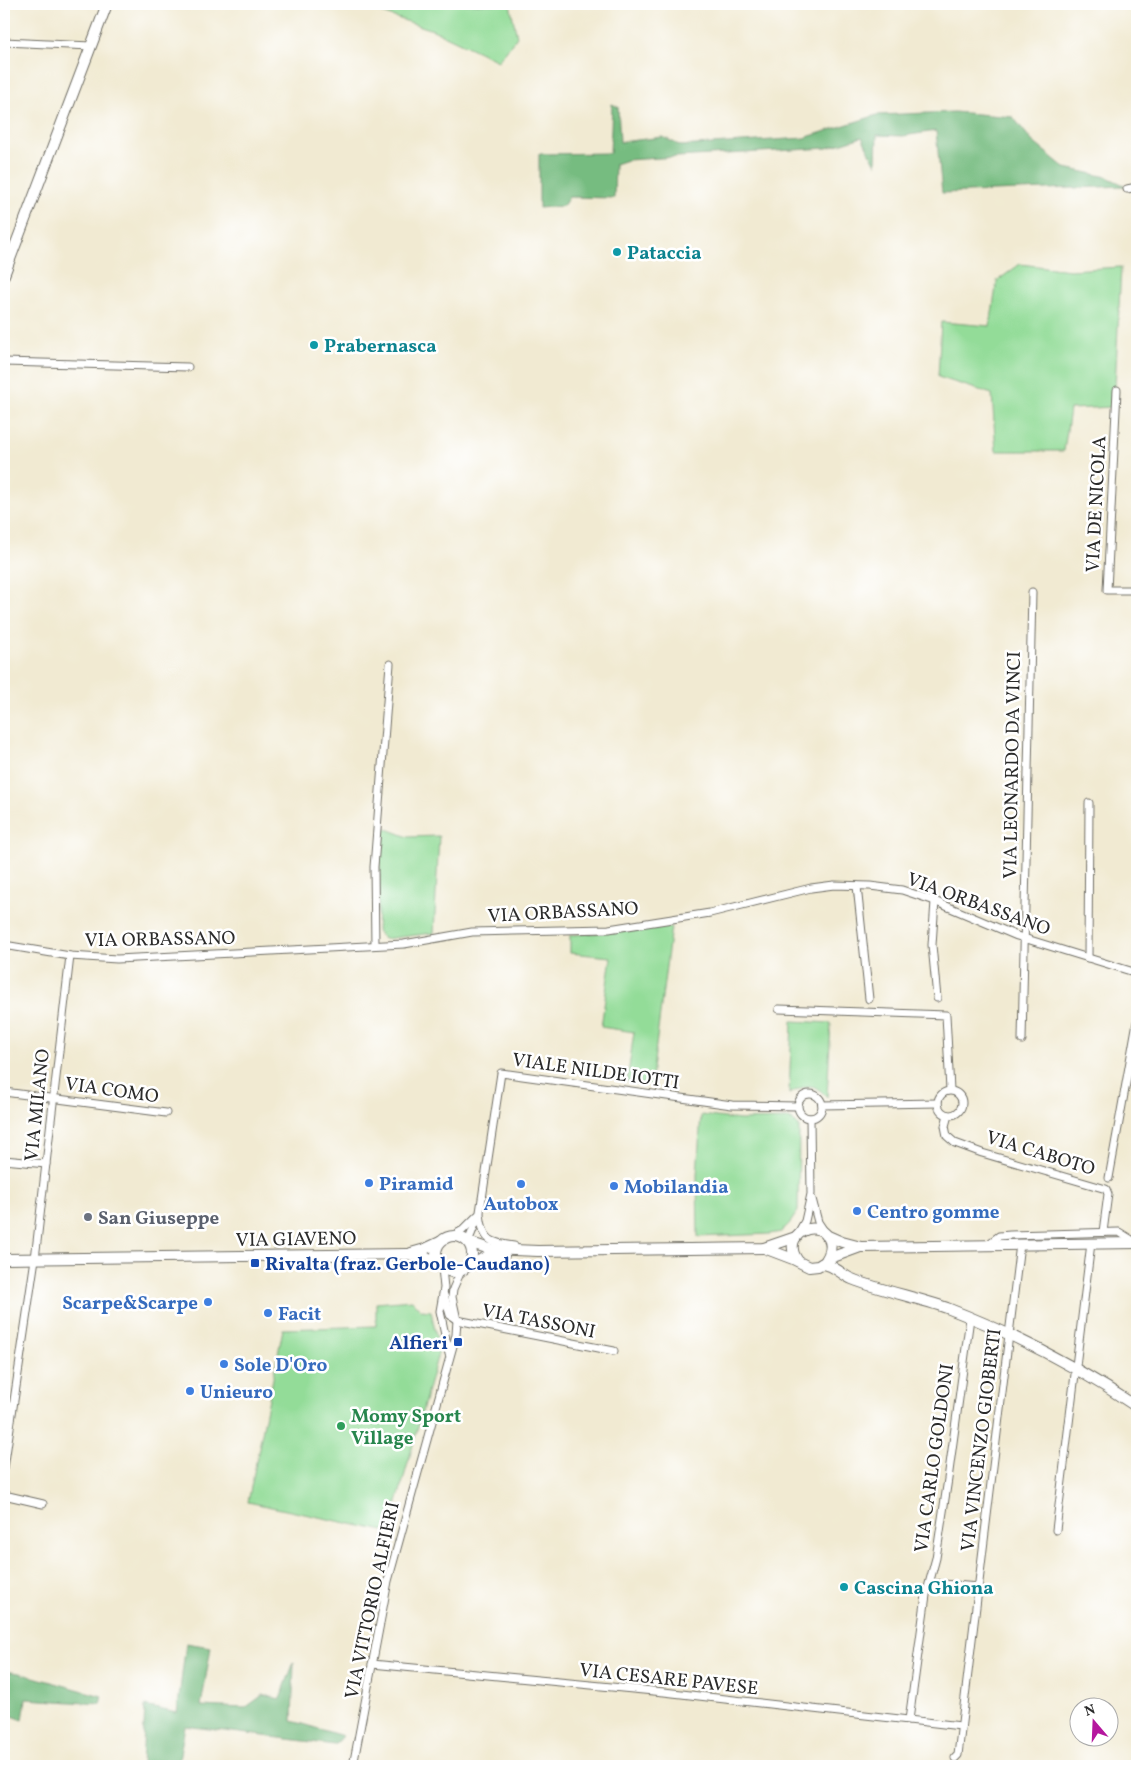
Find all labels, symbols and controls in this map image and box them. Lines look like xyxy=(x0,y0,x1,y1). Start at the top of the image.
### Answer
place label: Pataccia xyxy=(627,241,702,267)
marker: Pataccia xyxy=(611,246,623,258)
place label: Prabernasca xyxy=(324,334,437,360)
marker: Prabernasca xyxy=(308,339,320,351)
street label: VIA DE NICOLA xyxy=(1080,435,1114,573)
street label: VIA LEONARDO DA VINCI xyxy=(998,651,1028,879)
street label: VIA ORBASSANO xyxy=(903,867,1054,943)
street label: VIA ORBASSANO xyxy=(487,896,639,930)
street label: VIA ORBASSANO xyxy=(84,926,236,954)
street label: VIA MILANO xyxy=(19,1047,57,1163)
street label: VIALE NILDE IOTTI xyxy=(510,1047,681,1097)
street label: VIA COMO xyxy=(63,1072,160,1110)
street label: VIA CABOTO xyxy=(983,1125,1098,1183)
place label: Piramid xyxy=(379,1172,454,1198)
place label: Mobilandia xyxy=(624,1175,729,1201)
marker: Piramid xyxy=(363,1177,375,1189)
marker: Autobox xyxy=(515,1178,527,1190)
marker: Mobilandia xyxy=(608,1180,620,1192)
place label: Autobox xyxy=(484,1192,559,1218)
place label: Centro gomme xyxy=(867,1200,1000,1226)
marker: Centro gomme xyxy=(851,1205,863,1217)
place label: San Giuseppe xyxy=(98,1206,219,1232)
marker: San Giuseppe xyxy=(82,1211,94,1223)
street label: VIA GIAVENO xyxy=(236,1226,357,1254)
place label: Rivalta (fraz. Gerbole-Caudano) xyxy=(265,1252,550,1278)
marker: Rivalta (fraz. Gerbole-Caudano) xyxy=(249,1257,261,1269)
place label: Scarpe&Scarpe xyxy=(62,1291,198,1317)
marker: Scarpe&Scarpe xyxy=(202,1296,214,1308)
street label: VIA TASSONI xyxy=(480,1298,598,1346)
place label: Facit xyxy=(278,1302,321,1328)
marker: Facit xyxy=(262,1307,274,1319)
street label: VIA VINCENZO GIOBERTI xyxy=(955,1327,1009,1553)
place label: Alfieri xyxy=(389,1331,448,1357)
marker: Alfieri xyxy=(452,1336,464,1348)
place label: Sole D'Oro xyxy=(234,1353,327,1379)
marker: Sole D'Oro xyxy=(218,1358,230,1370)
street label: VIA CARLO GOLDONI xyxy=(909,1362,961,1554)
place label: Unieuro xyxy=(200,1380,273,1406)
marker: Unieuro xyxy=(184,1385,196,1397)
place label: Momy Sport Village xyxy=(351,1404,461,1452)
marker: Momy Sport Village xyxy=(335,1420,347,1432)
street label: VIA VITTORIO ALFIERI xyxy=(339,1499,407,1702)
place label: Cascina Ghiona xyxy=(854,1576,994,1602)
marker: Cascina Ghiona xyxy=(838,1581,850,1593)
street label: VIA CESARE PAVESE xyxy=(578,1658,760,1702)
north arrow xyxy=(1068,1698,1118,1748)
text: N xyxy=(1082,1700,1098,1722)

